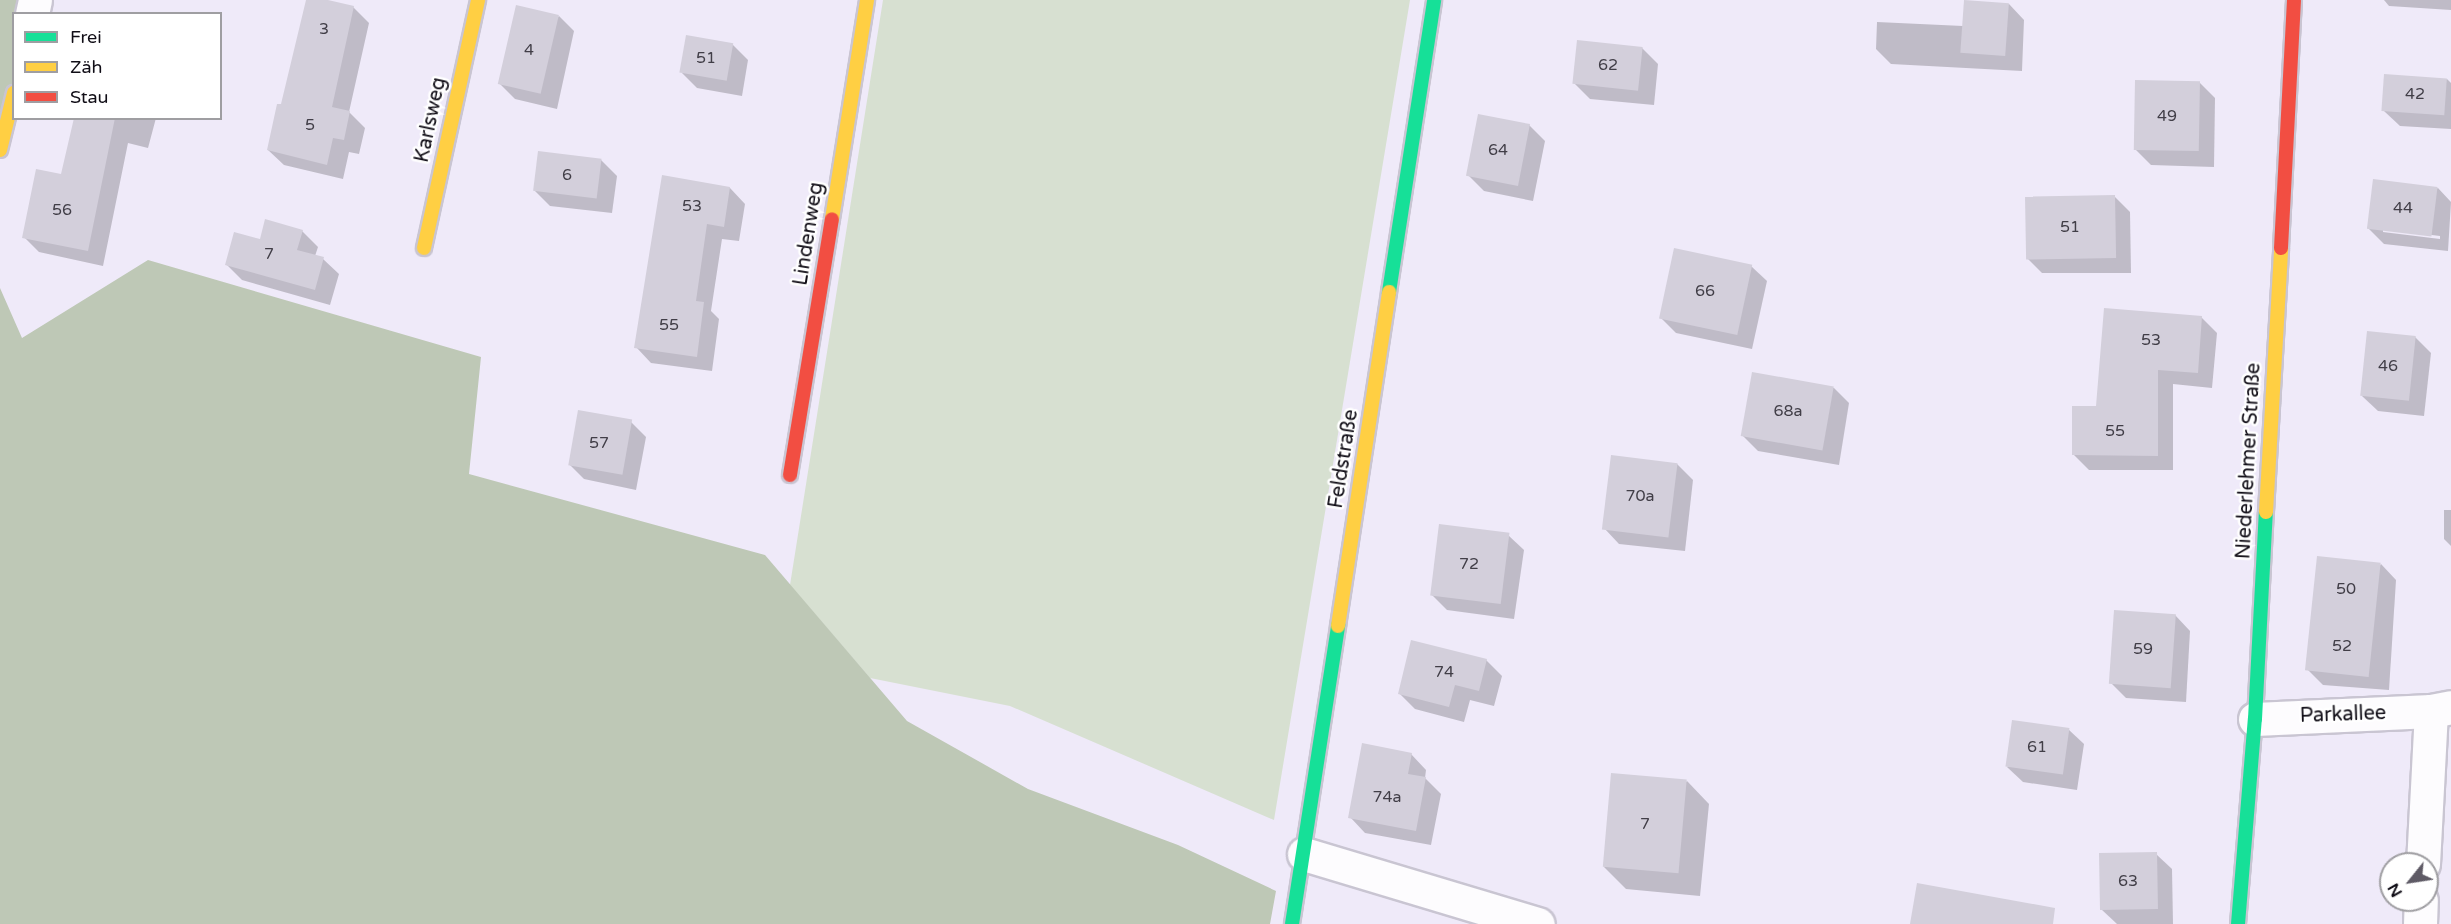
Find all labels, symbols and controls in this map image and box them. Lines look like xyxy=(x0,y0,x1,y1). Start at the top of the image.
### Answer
legend xyxy=(12,12,222,120)
house number: 3 xyxy=(319,19,329,39)
text: Frei xyxy=(70,26,102,48)
house number: 4 xyxy=(524,40,534,60)
house number: 51 xyxy=(696,48,716,68)
house number: 62 xyxy=(1598,55,1618,75)
text: Zäh xyxy=(70,56,103,78)
street label: Karlsweg xyxy=(410,75,452,165)
house number: 42 xyxy=(2405,84,2425,104)
text: Stau xyxy=(70,86,109,108)
house number: 49 xyxy=(2157,106,2177,126)
house number: 5 xyxy=(305,115,315,135)
house number: 64 xyxy=(1488,140,1508,160)
house number: 6 xyxy=(562,165,572,185)
street label: Lindenweg xyxy=(789,181,829,287)
house number: 53 xyxy=(682,196,702,216)
house number: 44 xyxy=(2393,198,2413,218)
house number: 56 xyxy=(52,200,72,220)
house number: 51 xyxy=(2060,217,2080,237)
house number: 7 xyxy=(264,244,274,264)
house number: 66 xyxy=(1695,281,1715,301)
house number: 55 xyxy=(659,315,679,335)
house number: 53 xyxy=(2141,330,2161,350)
house number: 46 xyxy=(2378,356,2398,376)
street label: Niederlehmer Straße xyxy=(2232,362,2266,560)
house number: 68a xyxy=(1773,401,1803,421)
street label: Feldstraße xyxy=(1324,408,1364,510)
house number: 55 xyxy=(2105,421,2125,441)
house number: 57 xyxy=(589,433,609,453)
house number: 70a xyxy=(1625,486,1655,506)
house number: 72 xyxy=(1459,554,1479,574)
house number: 50 xyxy=(2336,579,2356,599)
house number: 52 xyxy=(2332,636,2352,656)
house number: 59 xyxy=(2133,639,2153,659)
house number: 74 xyxy=(1434,662,1454,682)
street label: Parkallee xyxy=(2299,702,2387,728)
house number: 61 xyxy=(2027,737,2047,757)
house number: 74a xyxy=(1372,787,1402,807)
house number: 7 xyxy=(1640,814,1650,834)
north arrow xyxy=(2379,852,2439,912)
house number: 63 xyxy=(2118,871,2138,891)
text: N xyxy=(2383,879,2407,901)

